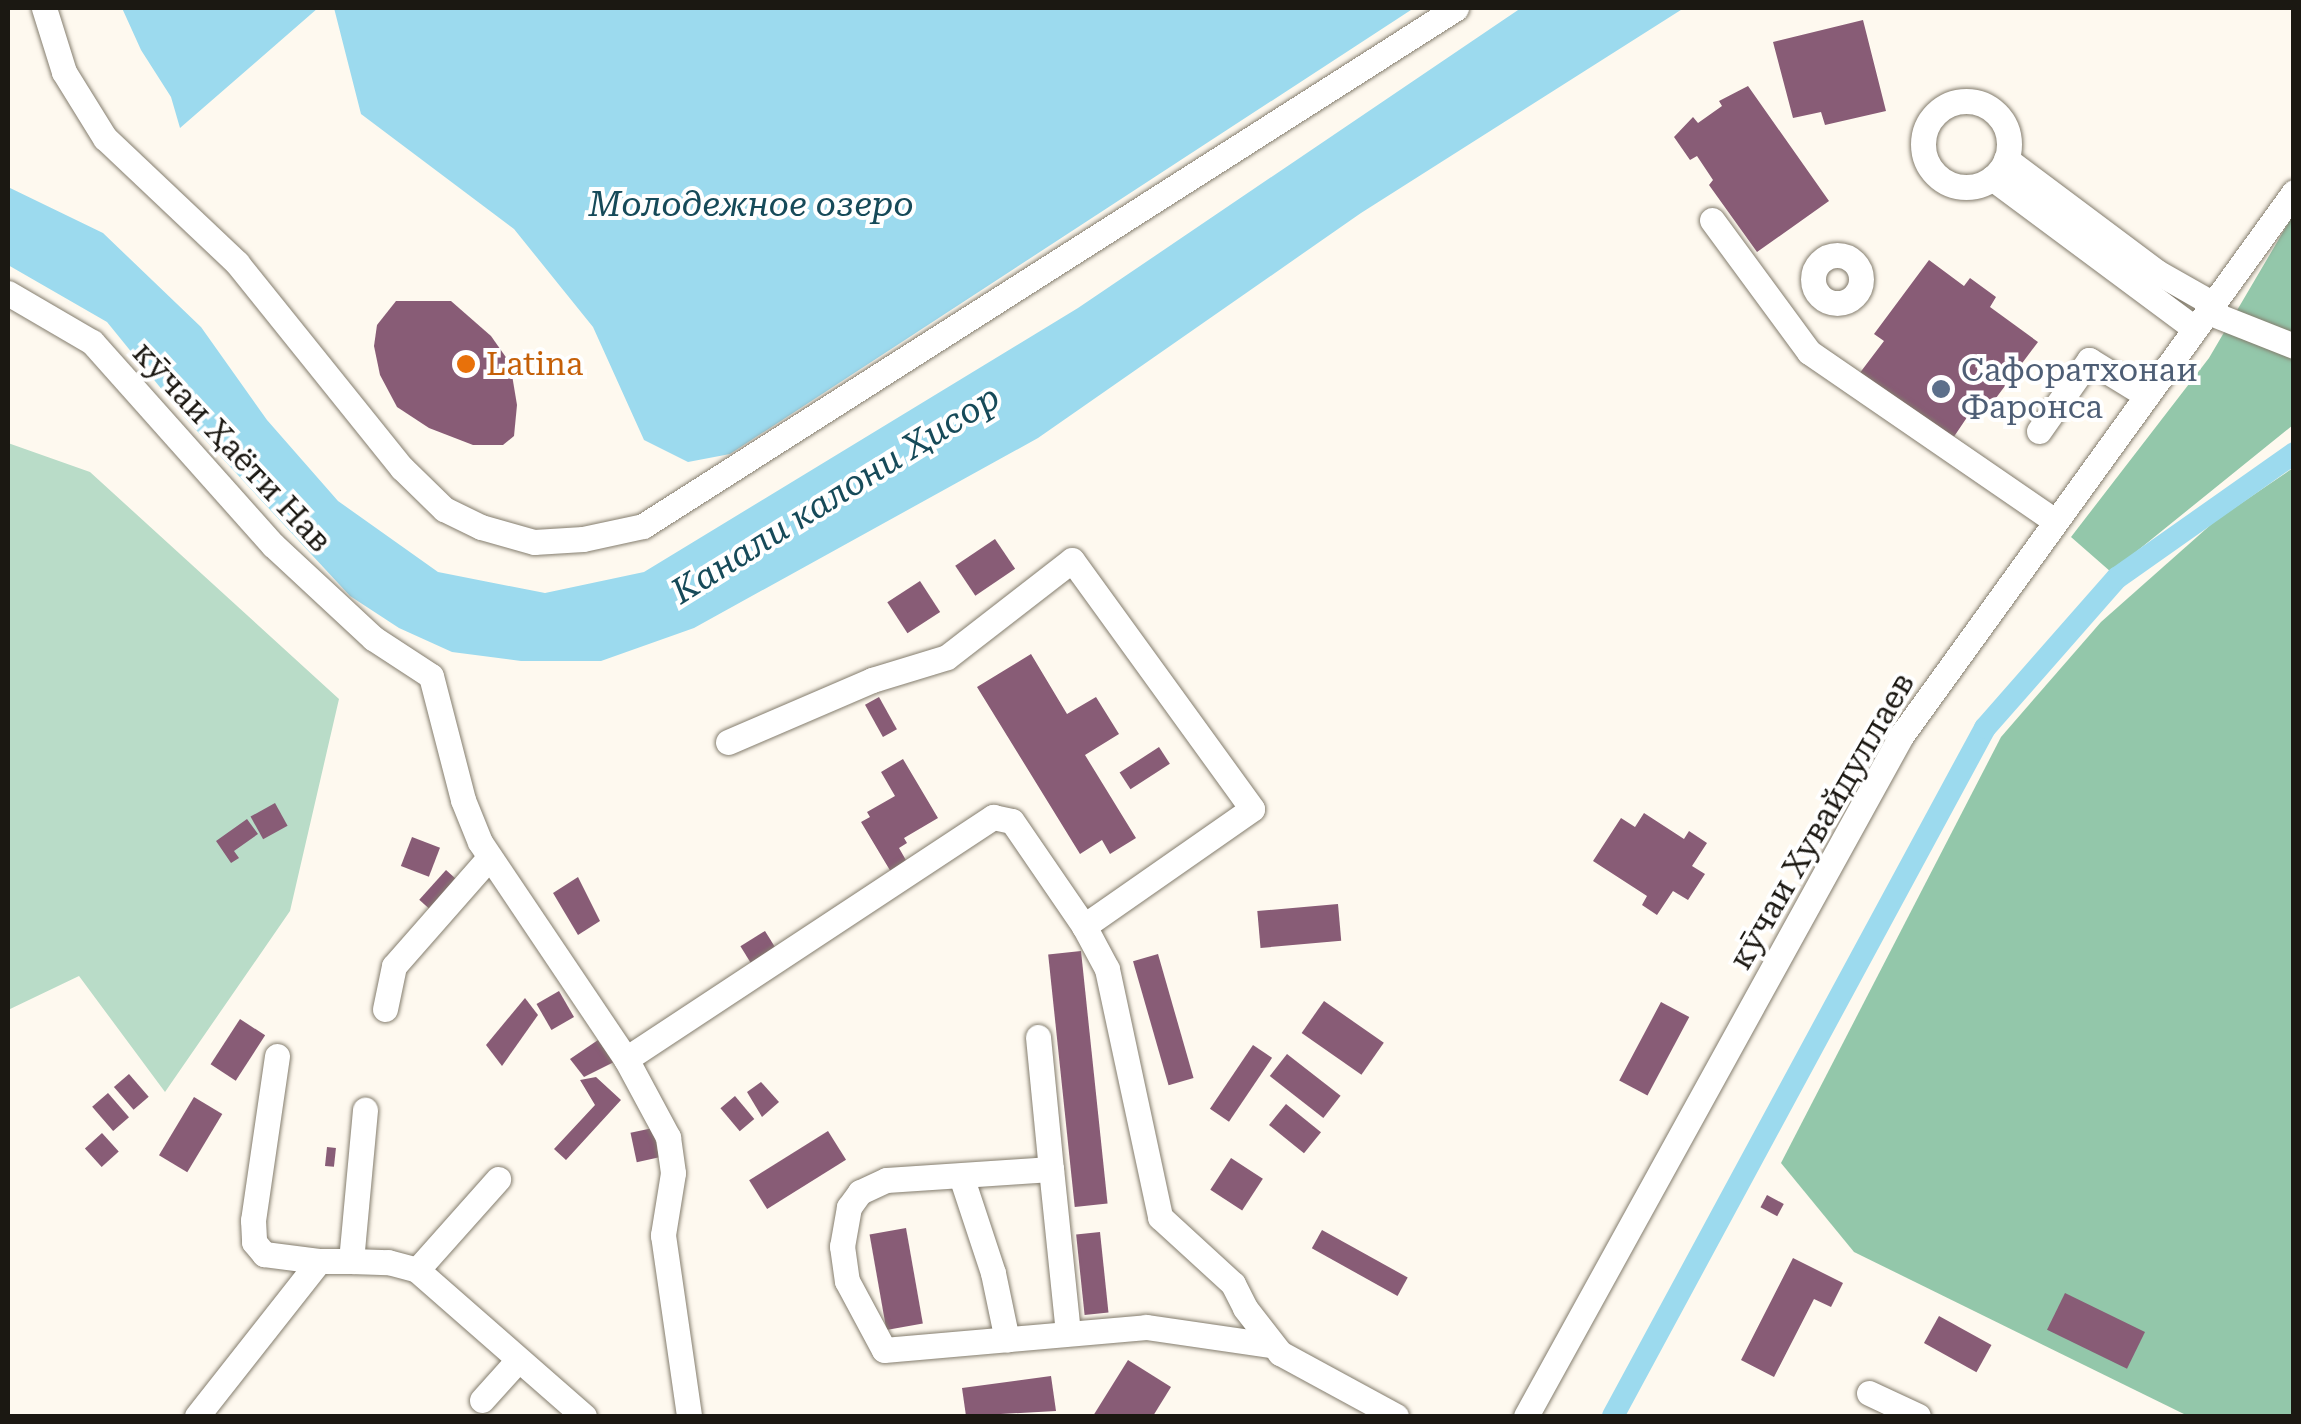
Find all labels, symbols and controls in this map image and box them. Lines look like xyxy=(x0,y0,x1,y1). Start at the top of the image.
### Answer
water label: Молодежное озеро xyxy=(588,184,914,226)
street label: кӯчаи Ҳаёти Нав xyxy=(125,334,339,560)
place label: Latina xyxy=(486,345,583,383)
place label: Сафоратхонаи Фаронса xyxy=(1961,352,2198,427)
marker: Latina xyxy=(455,353,477,375)
water label: Канали калони Ҳисор xyxy=(664,377,1008,613)
marker: Сафоратхонаи Фаронса xyxy=(1930,378,1952,400)
street label: кӯчаи Хувайдуллаев xyxy=(1721,666,1923,976)

